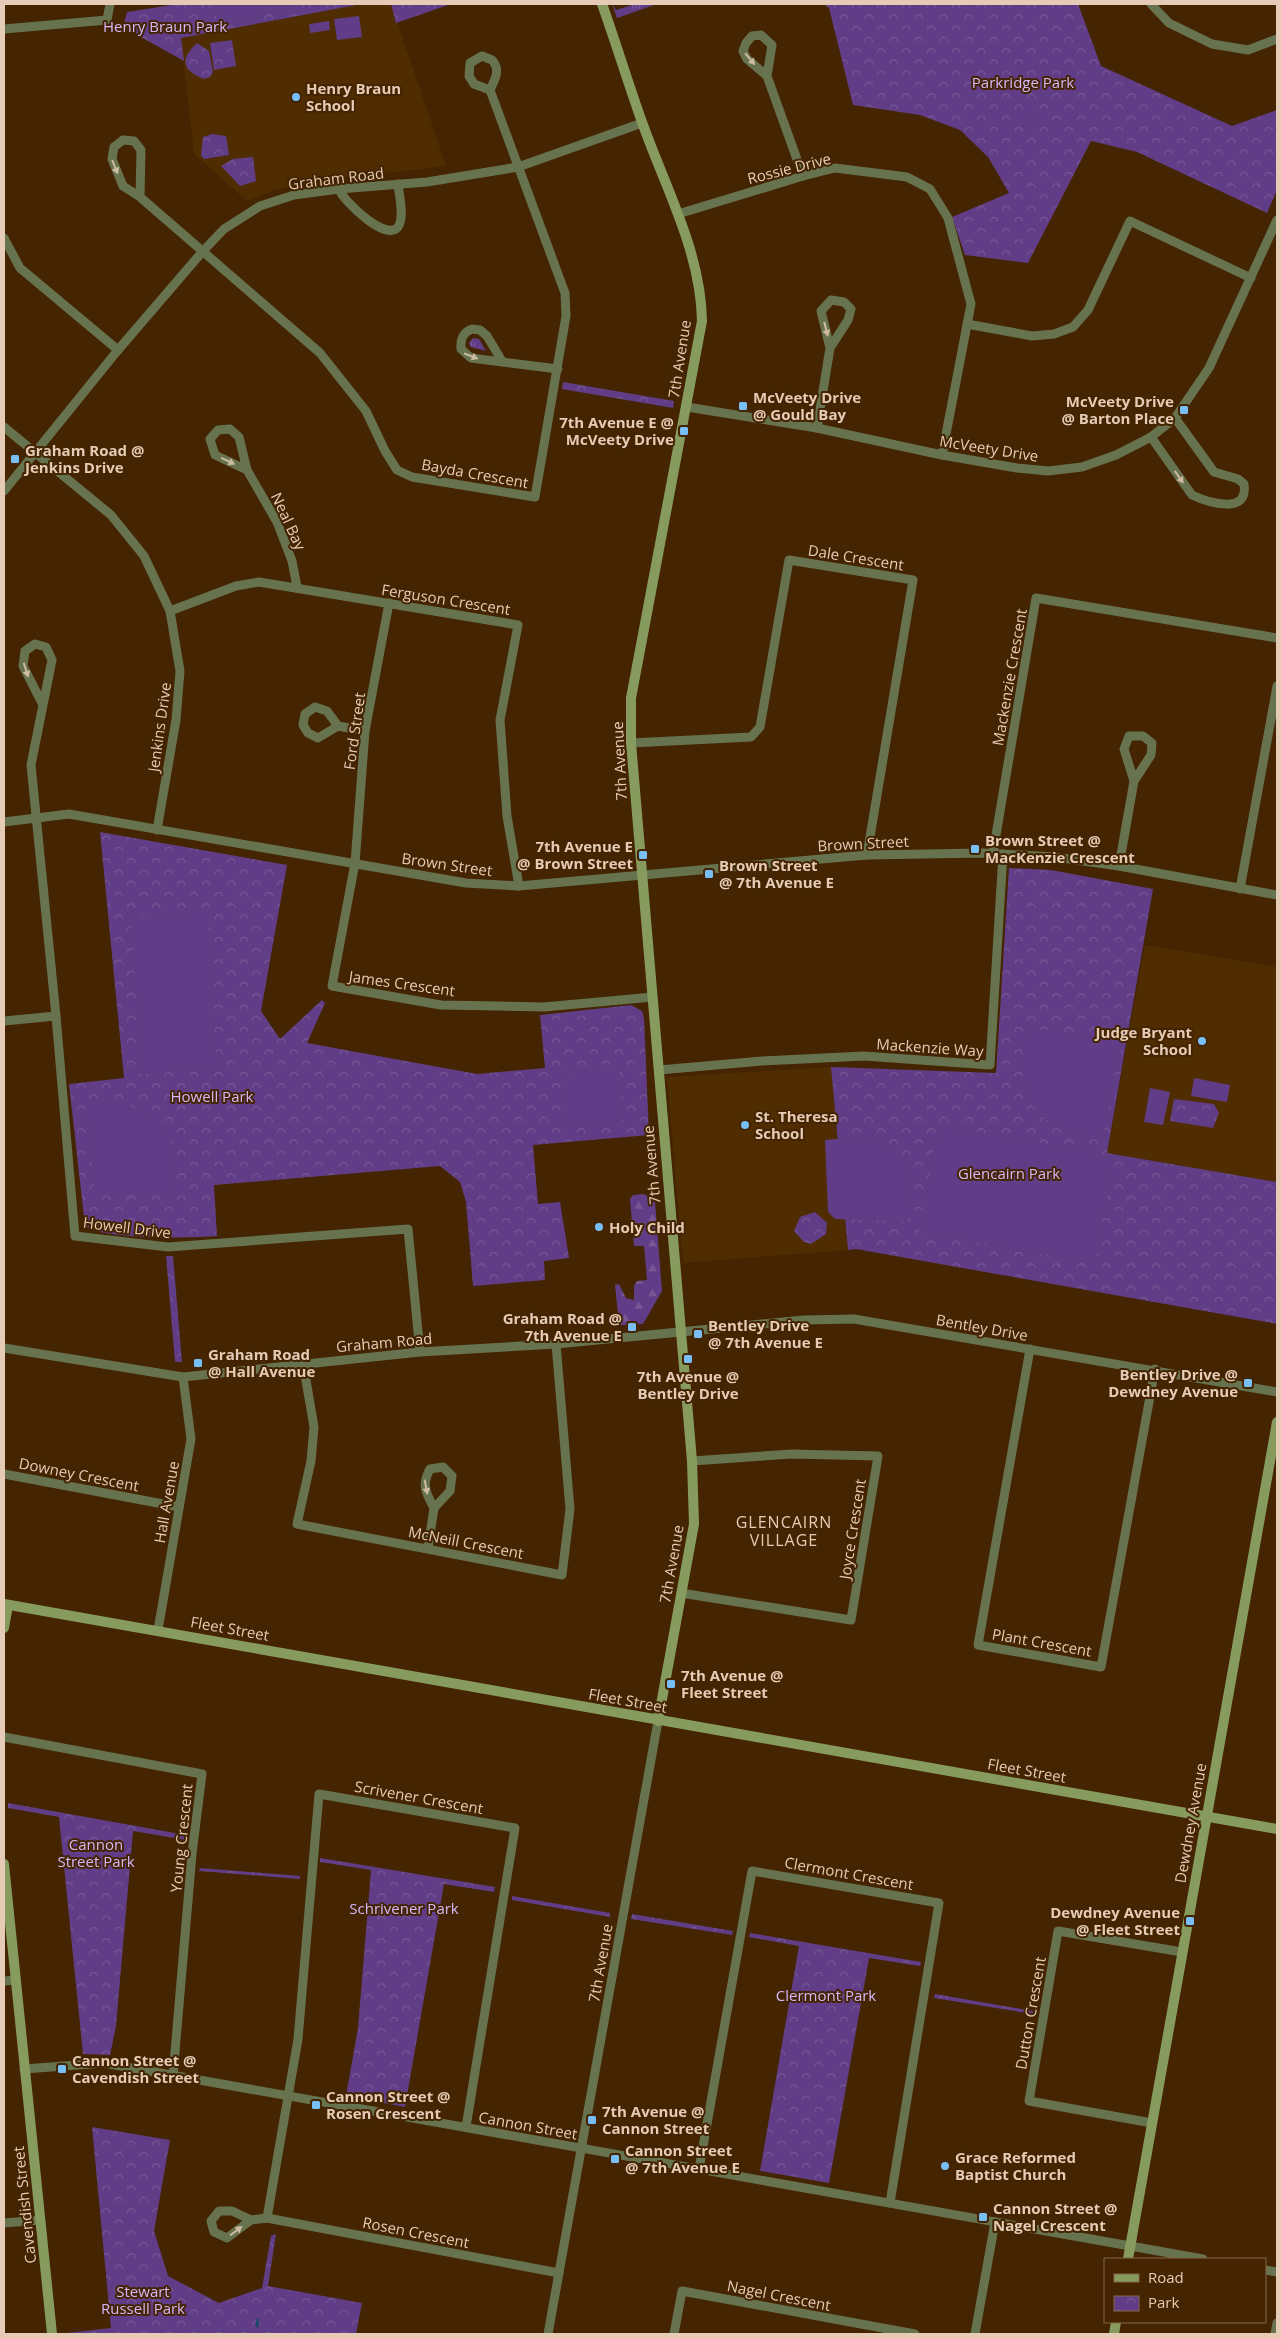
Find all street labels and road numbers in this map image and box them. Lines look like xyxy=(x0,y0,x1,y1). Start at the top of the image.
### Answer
street label: Rossie Drive xyxy=(745,148,833,188)
street label: Graham Road xyxy=(287,162,385,194)
street label: 7th Avenue xyxy=(663,318,695,400)
street label: McVeety Drive xyxy=(938,430,1040,466)
street label: Bayda Crescent xyxy=(420,454,530,492)
street label: Neal Bay xyxy=(267,489,311,553)
street label: Dale Crescent xyxy=(807,540,905,574)
street label: Ferguson Crescent xyxy=(380,579,512,619)
street label: Mackenzie Crescent xyxy=(987,607,1031,747)
street label: Jenkins Drive xyxy=(143,681,175,775)
street label: Ford Street xyxy=(339,691,369,771)
street label: 7th Avenue xyxy=(607,721,631,801)
street label: Brown Street xyxy=(817,831,909,855)
street label: Brown Street xyxy=(400,848,494,880)
street label: James Crescent xyxy=(346,965,456,1000)
street label: Mackenzie Way xyxy=(876,1033,985,1061)
street label: 7th Avenue xyxy=(638,1125,664,1205)
street label: Howell Drive xyxy=(82,1212,172,1242)
street label: Bentley Drive xyxy=(934,1309,1030,1345)
street label: Graham Road xyxy=(335,1328,433,1356)
street label: Downey Crescent xyxy=(17,1453,141,1495)
street label: Hall Avenue xyxy=(149,1459,183,1545)
street label: Joyce Crescent xyxy=(834,1477,870,1583)
street label: McNeill Crescent xyxy=(407,1521,525,1563)
street label: 7th Avenue xyxy=(654,1523,688,1605)
street label: Fleet Street xyxy=(189,1611,271,1645)
street label: Plant Crescent xyxy=(991,1623,1093,1661)
street label: Fleet Street xyxy=(587,1683,669,1717)
street label: Fleet Street xyxy=(986,1753,1068,1787)
street label: Dewdney Avenue xyxy=(1170,1761,1210,1885)
street label: Scrivener Crescent xyxy=(353,1776,485,1818)
street label: Young Crescent xyxy=(165,1783,197,1893)
street label: Clermont Crescent xyxy=(783,1852,915,1894)
street label: 7th Avenue xyxy=(583,1922,617,2004)
street label: Dutton Crescent xyxy=(1010,1955,1050,2071)
street label: Cannon Street xyxy=(477,2106,579,2144)
street label: Cavendish Street xyxy=(8,2145,40,2265)
street label: Rosen Crescent xyxy=(361,2212,471,2252)
street label: Nagel Crescent xyxy=(725,2275,833,2315)

